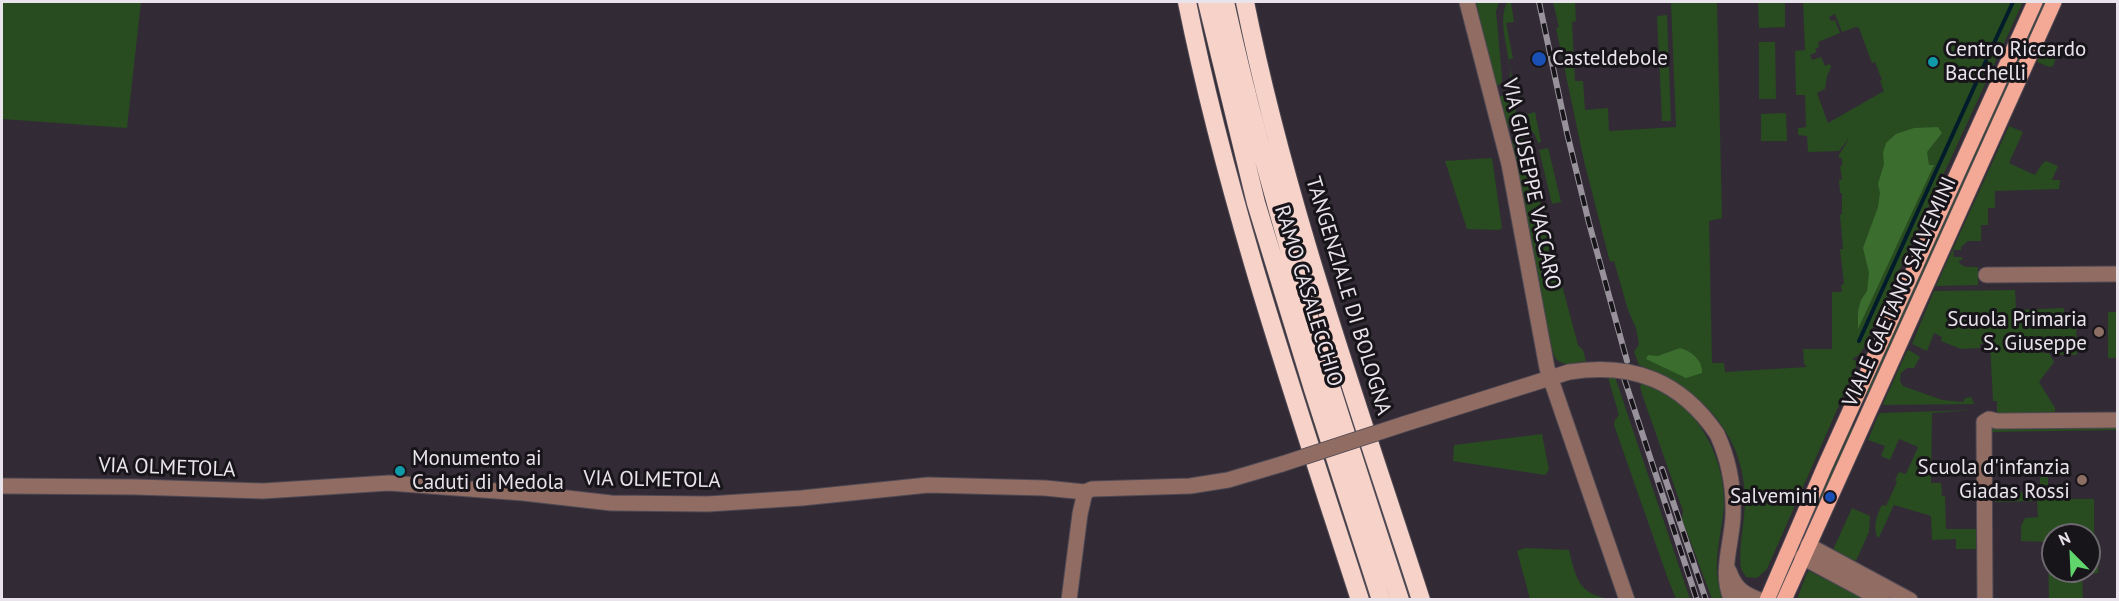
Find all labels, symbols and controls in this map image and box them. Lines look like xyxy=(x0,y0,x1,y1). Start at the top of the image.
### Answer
place label: Centro Riccardo Bacchelli xyxy=(1945,37,2086,87)
place label: Casteldebole xyxy=(1552,46,1668,72)
marker: Casteldebole xyxy=(1530,50,1548,68)
marker: Centro Riccardo Bacchelli xyxy=(1926,55,1940,69)
street label: VIA GIUSEPPE VACCARO xyxy=(1496,76,1566,292)
street label: VIALE GAETANO SALVEMINI xyxy=(1838,173,1962,411)
street label: TANGENZIALE DI BOLOGNA xyxy=(1300,174,1396,418)
street label: RAMO CASALECCHIO xyxy=(1268,202,1348,390)
place label: Scuola Primaria S. Giuseppe xyxy=(1947,307,2087,357)
marker: Scuola Primaria S. Giuseppe xyxy=(2092,325,2106,339)
place label: Monumento ai Caduti di Medola xyxy=(412,446,564,496)
street label: VIA OLMETOLA xyxy=(98,453,236,483)
place label: Scuola d'infanzia Giadas Rossi xyxy=(1918,455,2070,505)
marker: Monumento ai Caduti di Medola xyxy=(393,464,407,478)
street label: VIA OLMETOLA xyxy=(583,466,721,494)
marker: Scuola d'infanzia Giadas Rossi xyxy=(2075,473,2089,487)
place label: Salvemini xyxy=(1730,484,1818,510)
marker: Salvemini xyxy=(1823,490,1837,504)
north arrow xyxy=(2041,523,2101,583)
text: N xyxy=(2056,527,2073,550)

